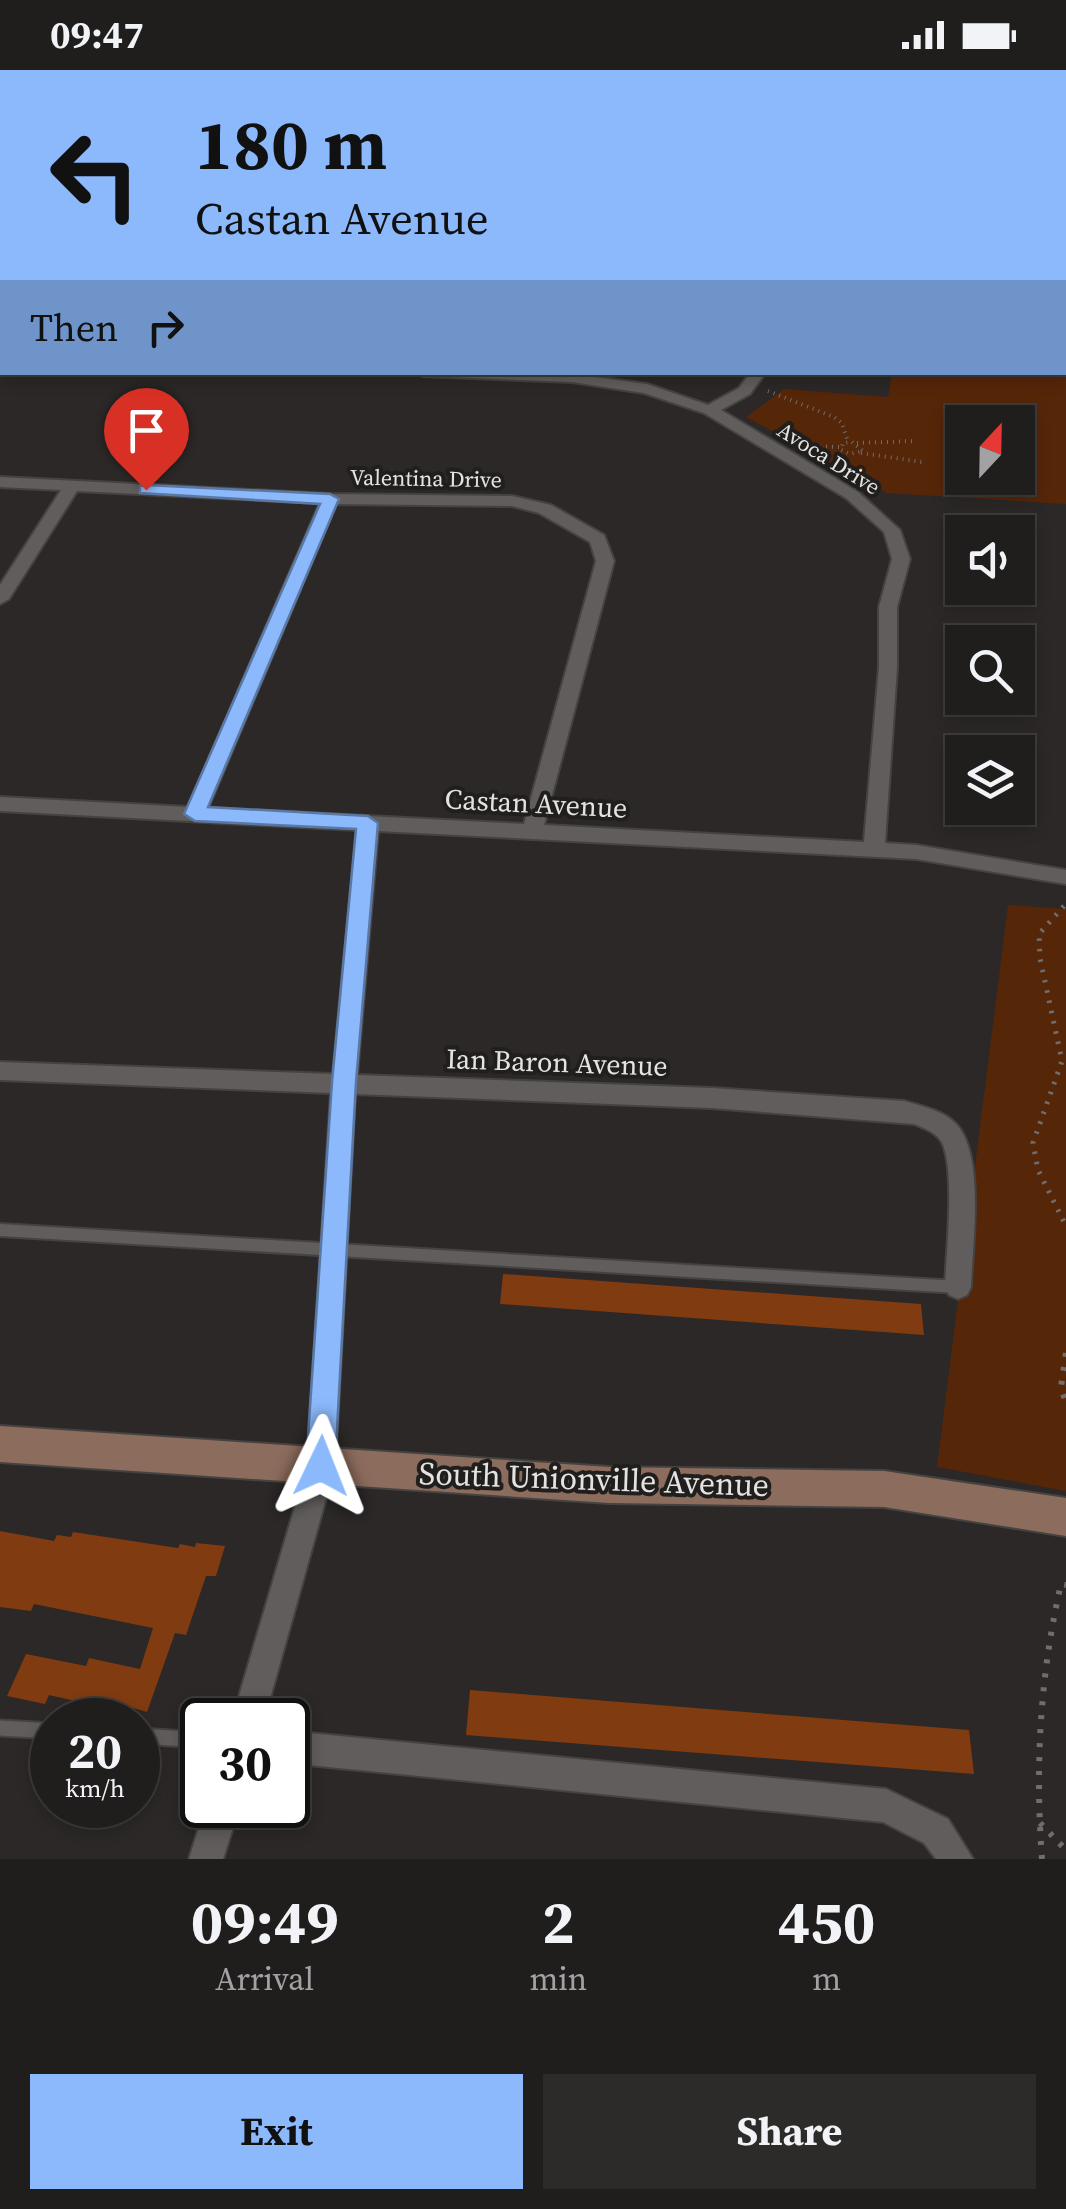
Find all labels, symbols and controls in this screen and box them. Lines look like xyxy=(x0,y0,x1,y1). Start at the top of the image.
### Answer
text: 09:47 xyxy=(50,9,144,61)
text: 180 m xyxy=(195,96,387,192)
icon: left xyxy=(30,110,160,240)
text: Castan Avenue xyxy=(195,187,489,249)
icon: right xyxy=(138,300,193,355)
text: Then xyxy=(30,302,118,354)
pin xyxy=(104,388,189,491)
icon: arrive xyxy=(119,403,174,458)
north arrow xyxy=(945,405,1035,495)
map controls xyxy=(945,405,1035,825)
street label: Avoca Drive xyxy=(772,415,886,501)
street label: Valentina Drive xyxy=(350,462,502,494)
button: sound xyxy=(945,515,1035,605)
button: search xyxy=(945,625,1035,715)
button: layers xyxy=(945,735,1035,825)
street label: Castan Avenue xyxy=(444,779,628,827)
street label: Ian Baron Avenue xyxy=(446,1039,668,1085)
position arrow xyxy=(269,1414,373,1518)
street label: South Unionville Avenue xyxy=(418,1451,770,1507)
speed limit sign: 30 xyxy=(180,1698,310,1828)
text: 20 xyxy=(68,1716,122,1785)
text: km/h xyxy=(65,1771,125,1805)
text: 09:49 xyxy=(191,1881,339,1963)
text: 2 xyxy=(542,1881,575,1963)
text: 450 xyxy=(778,1881,875,1963)
text: Arrival xyxy=(215,1957,314,2001)
text: min xyxy=(529,1957,587,2001)
text: m xyxy=(812,1957,841,2001)
button: Exit xyxy=(30,2074,523,2189)
button: Share xyxy=(543,2074,1036,2189)

